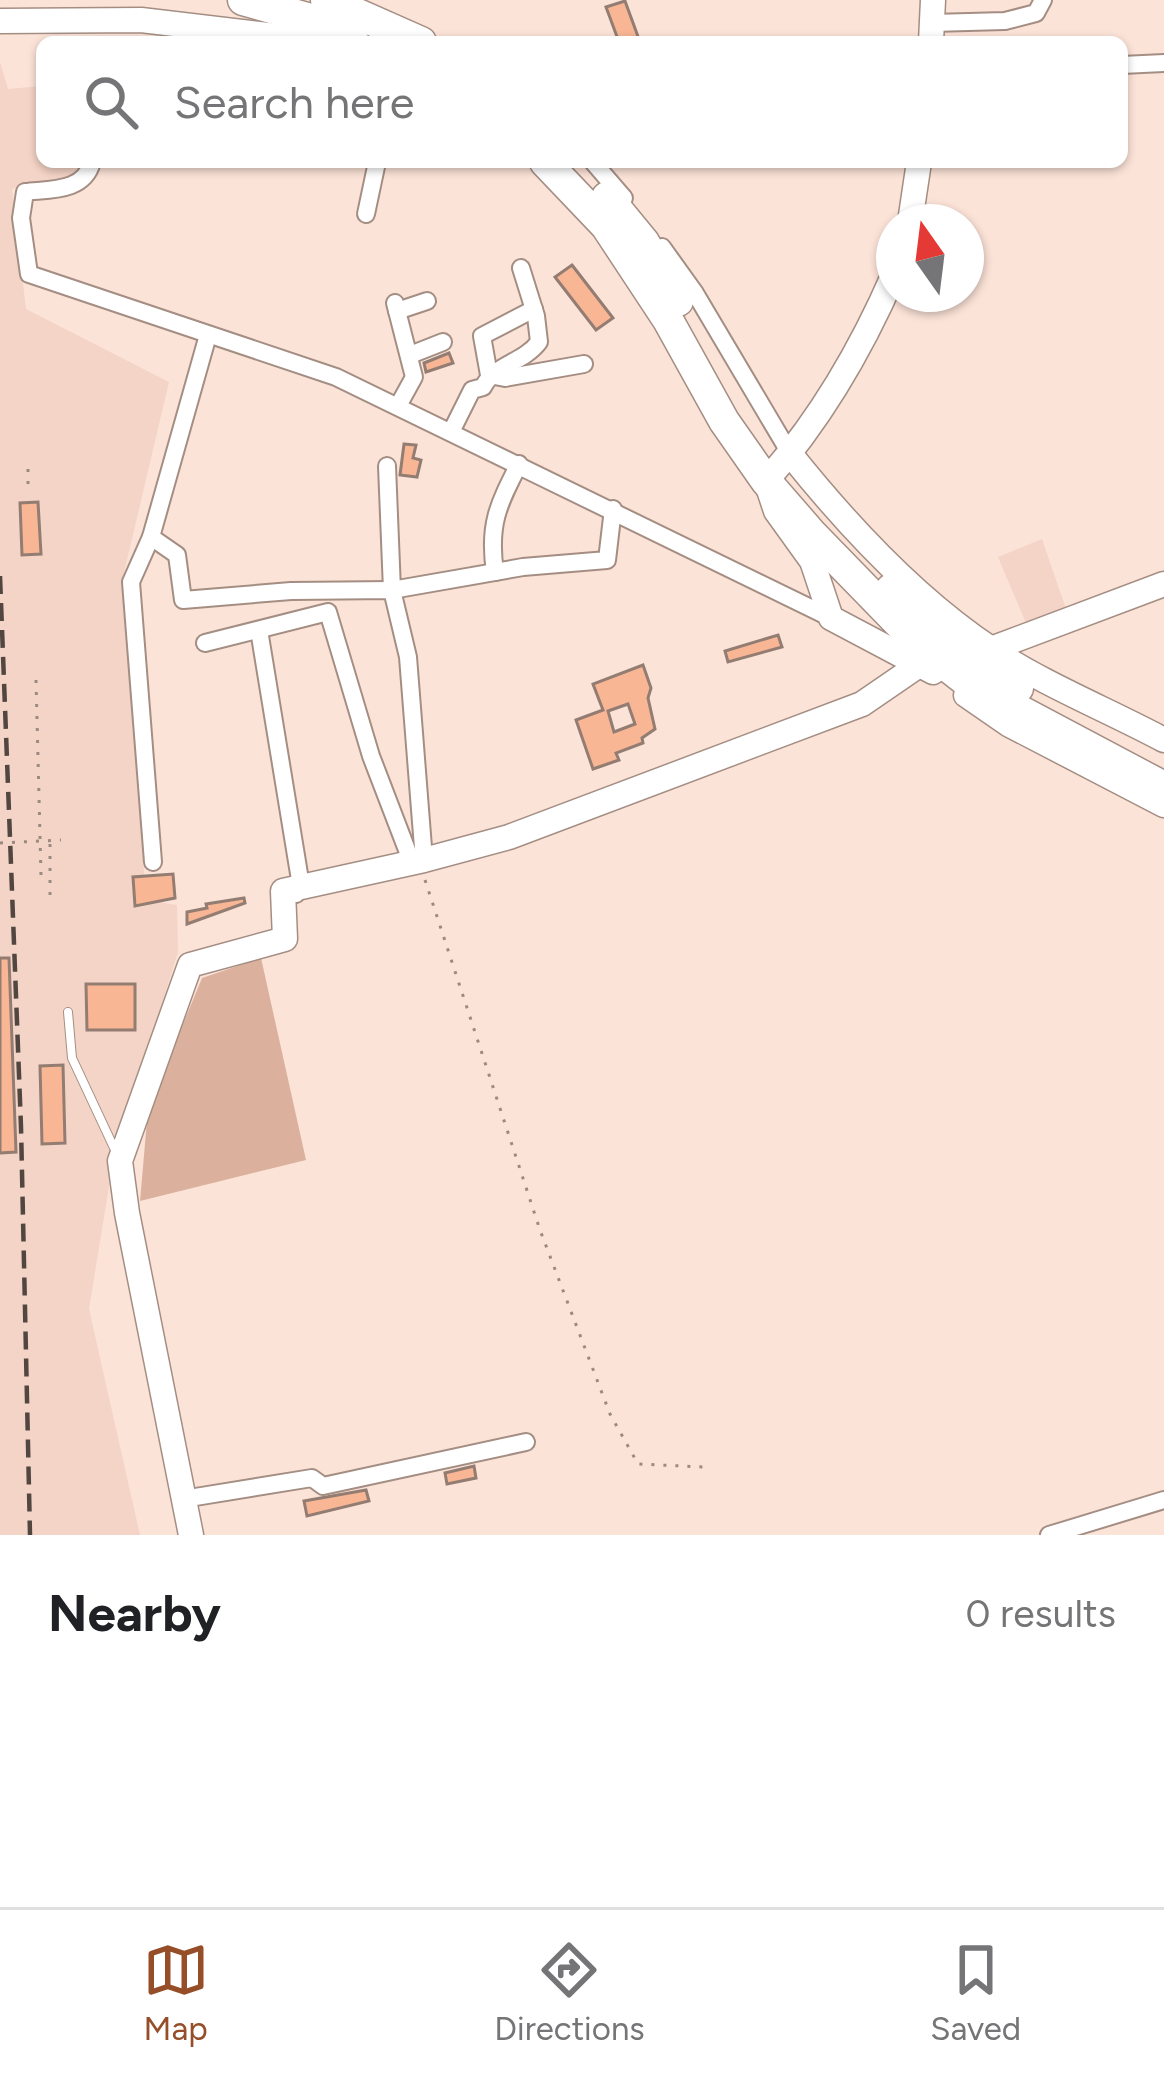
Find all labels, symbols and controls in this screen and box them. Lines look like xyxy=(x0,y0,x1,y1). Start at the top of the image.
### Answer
search box xyxy=(36,36,1128,168)
icon: search xyxy=(78,69,144,135)
text: Search here xyxy=(174,75,414,129)
north arrow xyxy=(876,204,984,312)
text: Nearby xyxy=(48,1583,221,1644)
text: 0 results xyxy=(965,1590,1116,1637)
tab: Map xyxy=(143,1937,209,2048)
tab: Directions xyxy=(494,1937,645,2048)
tab: Saved xyxy=(930,1937,1021,2048)

